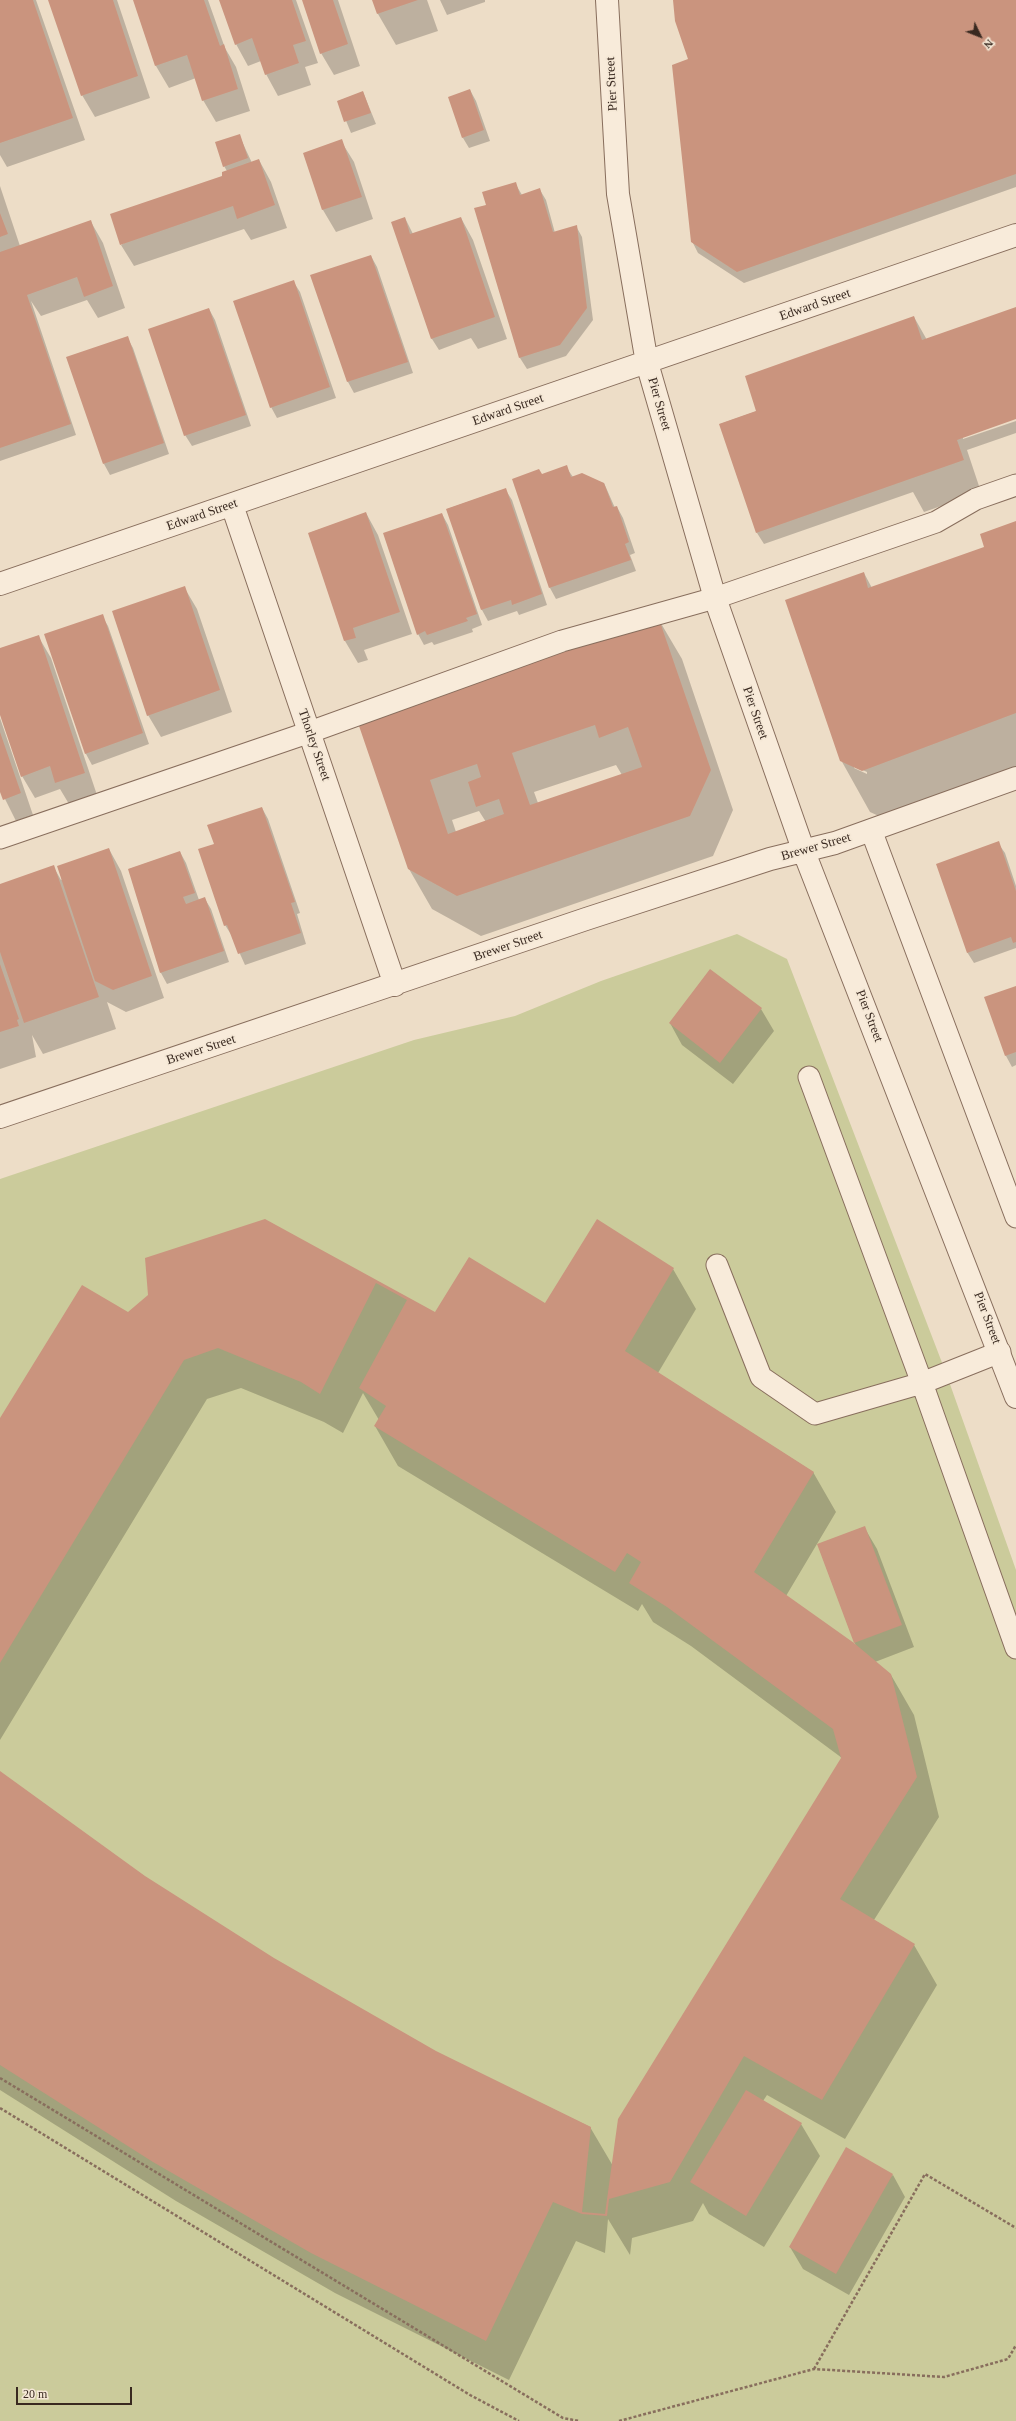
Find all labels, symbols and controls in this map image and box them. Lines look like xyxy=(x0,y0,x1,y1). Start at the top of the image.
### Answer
north arrow xyxy=(960,16,1000,56)
text: N xyxy=(982,37,996,51)
street label: Pier Street xyxy=(603,56,621,112)
street label: Edward Street xyxy=(777,286,853,324)
street label: Pier Street xyxy=(644,376,674,432)
street label: Edward Street xyxy=(470,391,546,429)
street label: Edward Street xyxy=(164,496,240,534)
street label: Pier Street xyxy=(739,685,771,741)
street label: Thorley Street xyxy=(294,707,334,783)
street label: Brewer Street xyxy=(779,830,853,864)
street label: Brewer Street xyxy=(472,927,544,965)
street label: Pier Street xyxy=(852,988,886,1044)
street label: Brewer Street xyxy=(164,1031,238,1069)
street label: Pier Street xyxy=(970,1290,1004,1346)
scale bar xyxy=(18,2379,134,2405)
text: 20 m xyxy=(23,2387,47,2401)

